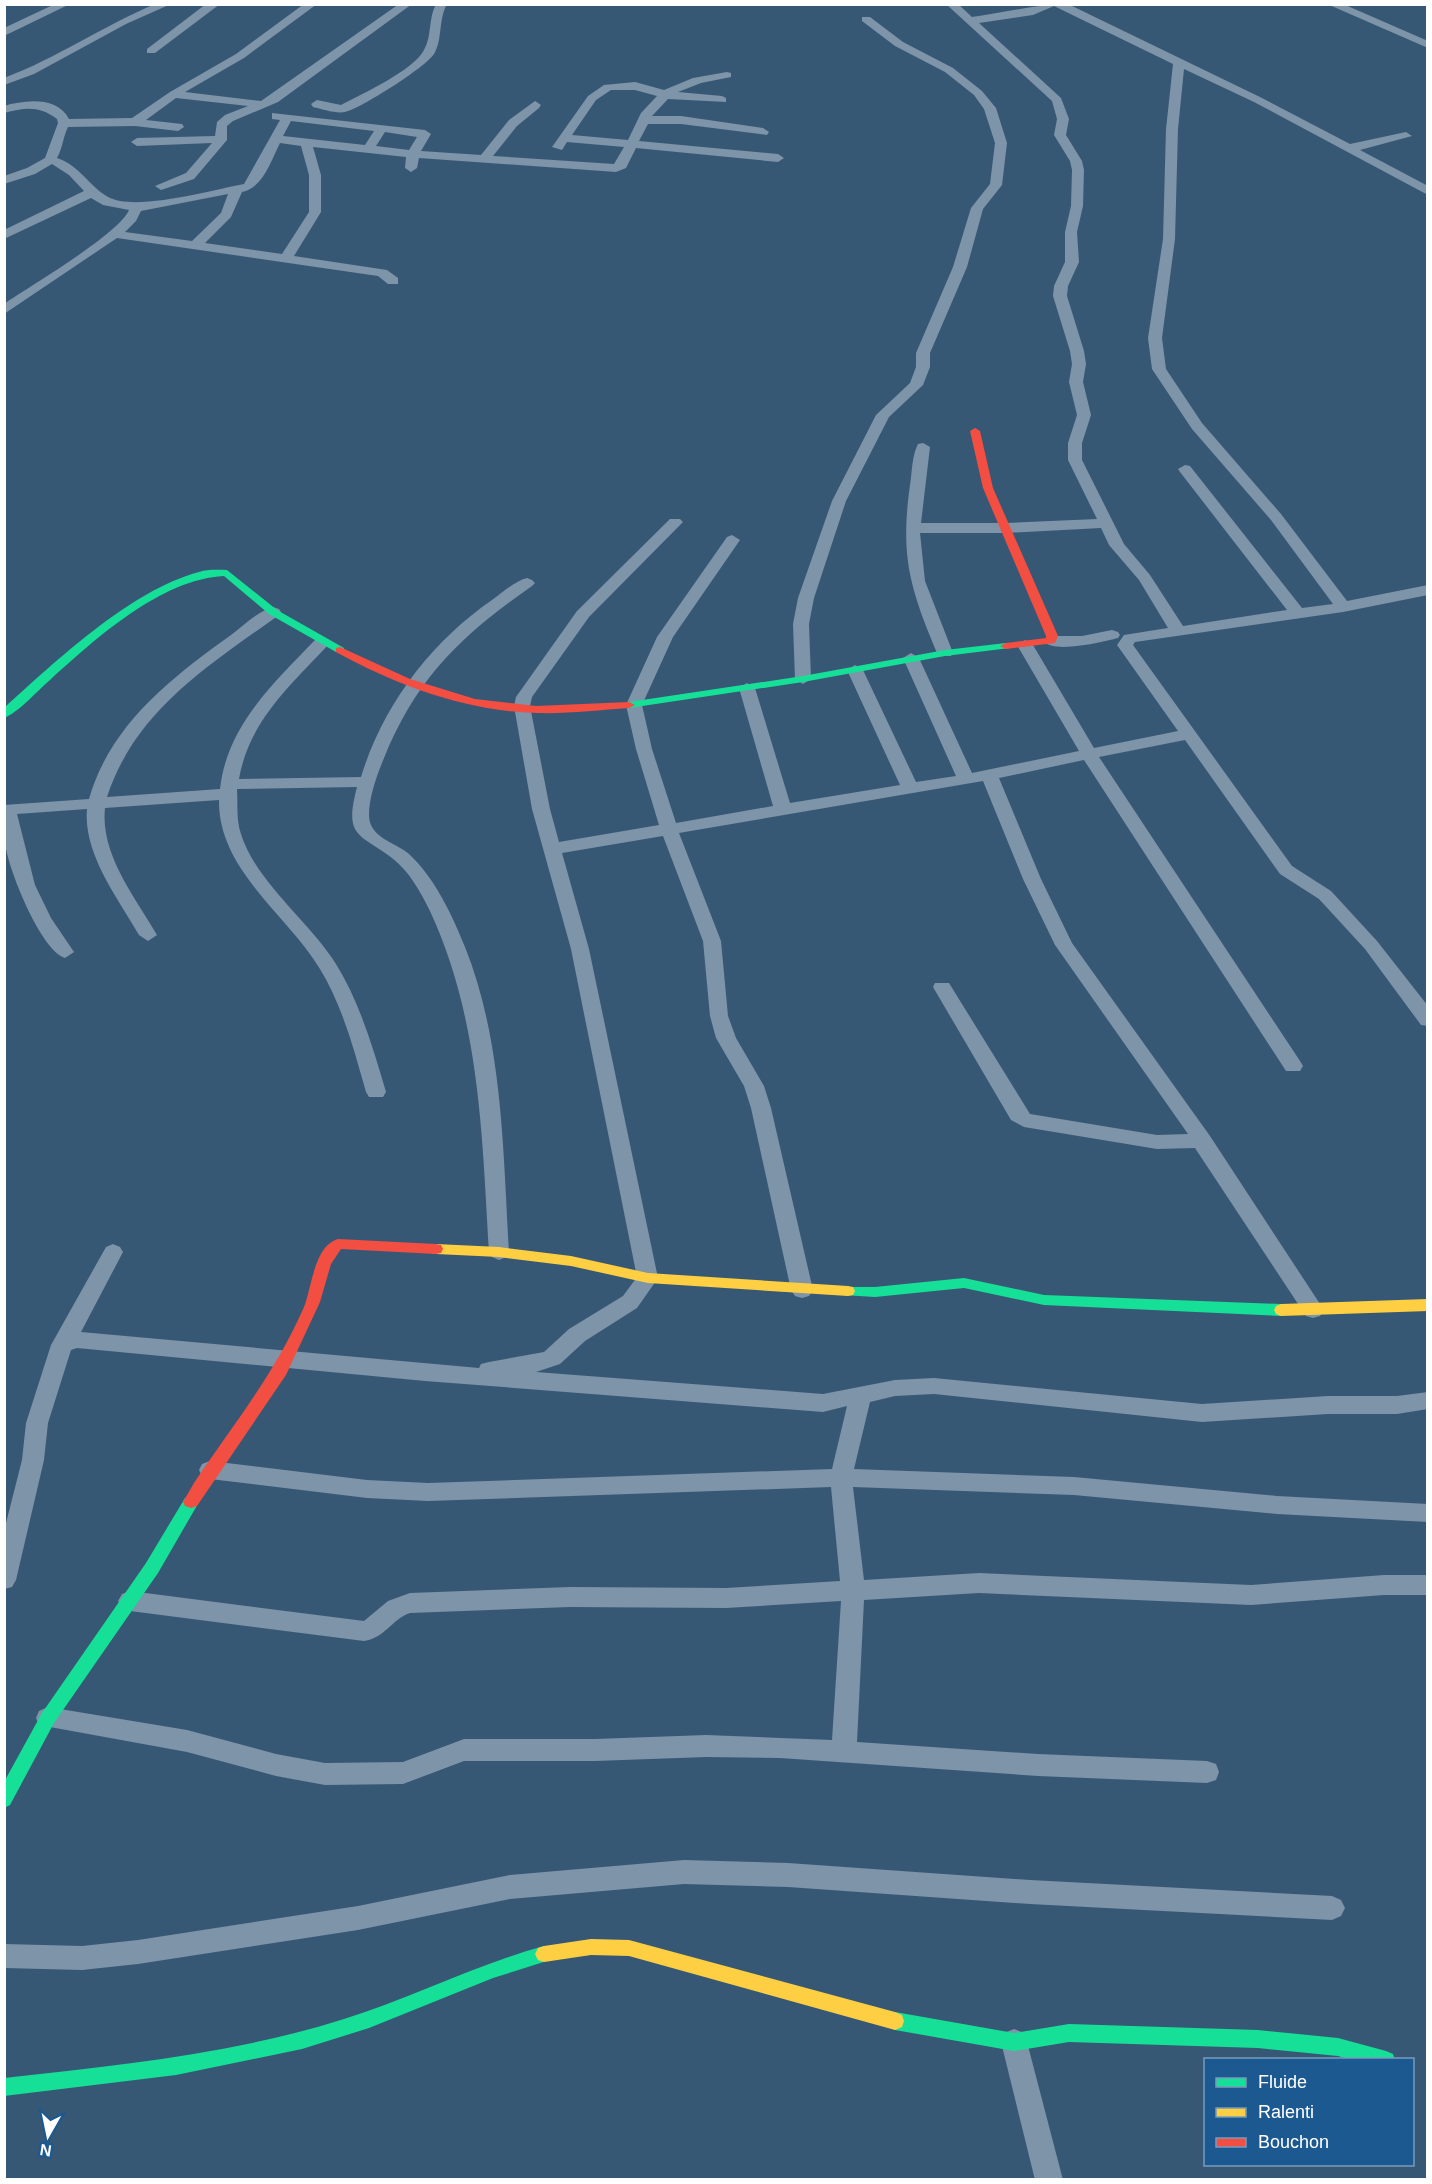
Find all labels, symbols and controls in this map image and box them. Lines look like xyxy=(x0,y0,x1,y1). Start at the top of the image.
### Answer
legend xyxy=(1204,2058,1414,2166)
text: Fluide xyxy=(1258,2072,1307,2092)
text: Ralenti xyxy=(1258,2102,1314,2122)
north arrow xyxy=(18,2106,78,2166)
text: Bouchon xyxy=(1258,2132,1329,2152)
text: N xyxy=(39,2141,53,2160)

